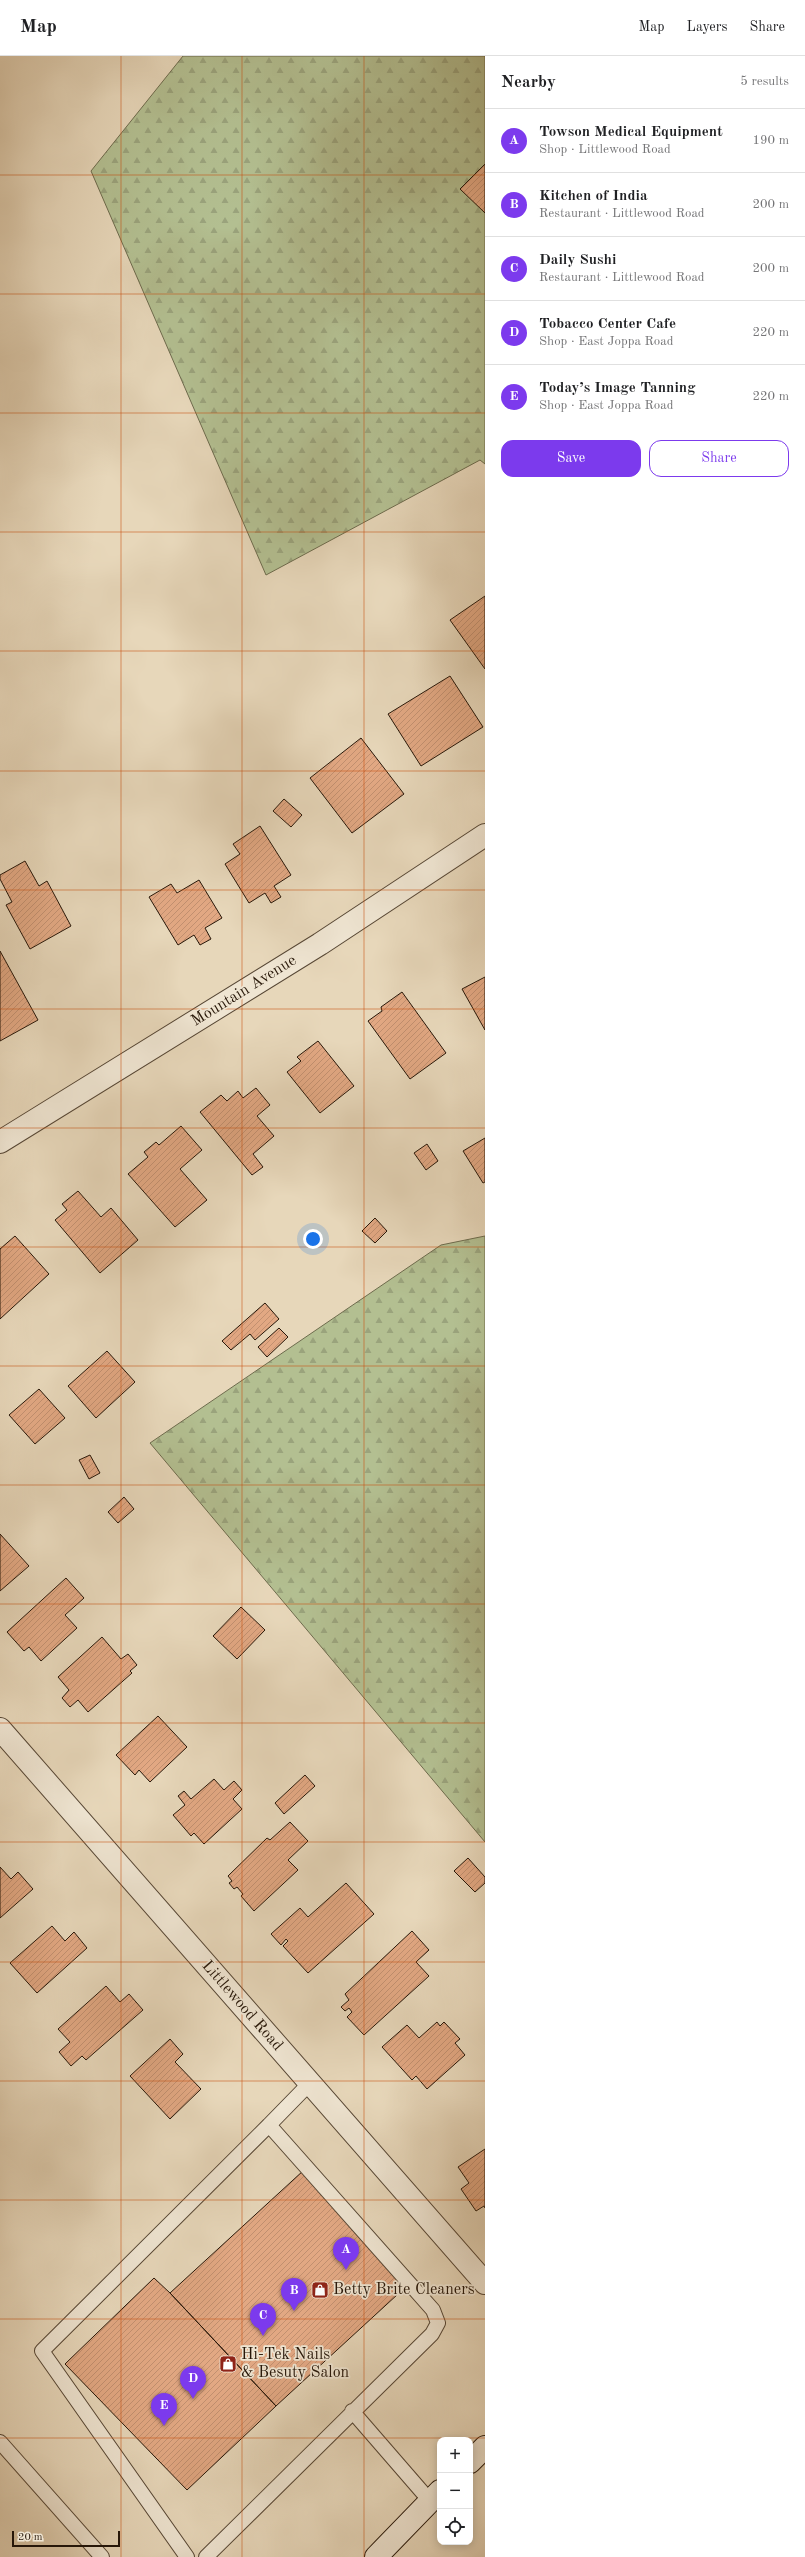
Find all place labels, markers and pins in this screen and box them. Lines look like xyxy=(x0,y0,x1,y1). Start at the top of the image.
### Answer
pin: A xyxy=(333,2237,359,2270)
pin: B xyxy=(281,2278,307,2311)
shop icon: Betty Brite Cleaners xyxy=(310,2280,330,2300)
place label: Betty Brite Cleaners xyxy=(333,2282,475,2298)
pin: C xyxy=(250,2303,276,2336)
place label: Hi-Tek Nails & Besuty Salon xyxy=(241,2347,350,2381)
shop icon: Hi-Tek Nails & Besuty Salon xyxy=(218,2354,238,2374)
pin: D xyxy=(180,2366,206,2399)
pin: E xyxy=(151,2393,177,2426)

